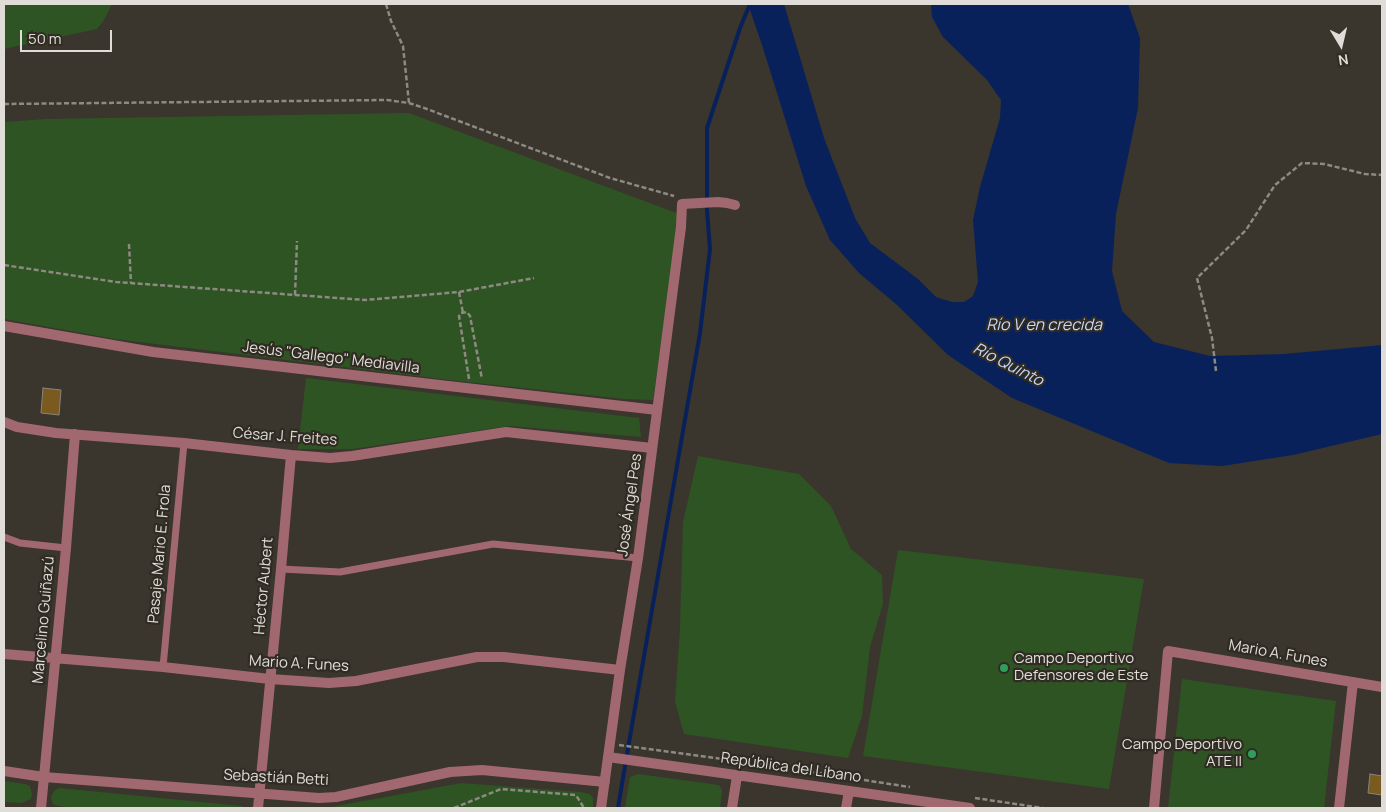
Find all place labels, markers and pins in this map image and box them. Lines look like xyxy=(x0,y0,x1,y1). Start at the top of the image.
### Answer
place label: Campo Deportivo Defensores de Este xyxy=(1014,650,1149,685)
marker: Campo Deportivo Defensores de Este xyxy=(998,662,1010,674)
place label: Campo Deportivo ATE II xyxy=(1122,736,1242,771)
marker: Campo Deportivo ATE II xyxy=(1246,748,1258,760)

